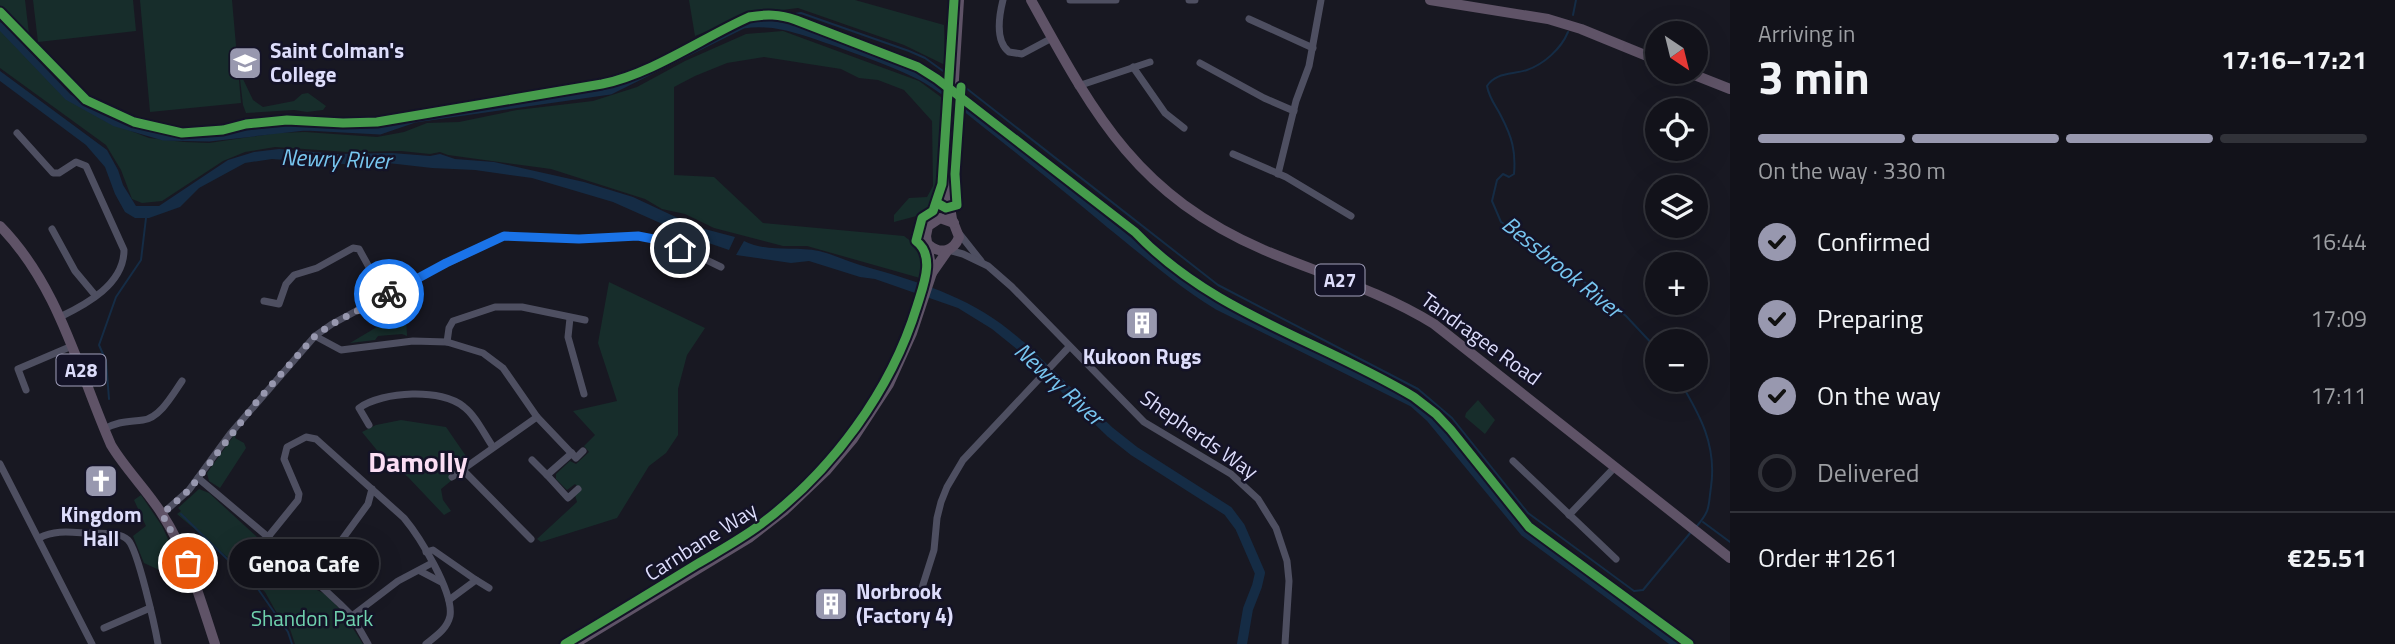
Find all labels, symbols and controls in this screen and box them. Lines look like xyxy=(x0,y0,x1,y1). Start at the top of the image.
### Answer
text: Arriving in xyxy=(1758,16,1855,51)
north arrow xyxy=(1645,21,1708,84)
map controls xyxy=(1645,21,1708,392)
place label: Saint Colman's College xyxy=(270,34,404,90)
text: 17:16–17:21 xyxy=(2221,40,2367,79)
text: 3 min xyxy=(1758,42,1870,112)
school or university icon: Saint Colman's College xyxy=(226,44,264,82)
button: locate xyxy=(1645,98,1708,161)
water label: Newry River xyxy=(280,139,394,178)
text: On the way · 330 m xyxy=(1758,153,1946,188)
button: layers xyxy=(1645,175,1708,238)
water label: Bessbrook River xyxy=(1495,207,1632,328)
pin xyxy=(650,218,710,278)
text: Confirmed xyxy=(1817,222,1931,261)
icon: check xyxy=(1758,223,1796,261)
text: 16:44 xyxy=(2310,224,2367,259)
icon: home xyxy=(661,229,699,267)
button: + xyxy=(1645,252,1708,315)
courier xyxy=(354,259,424,329)
road number: A27 xyxy=(1316,264,1364,296)
icon: bike xyxy=(370,275,408,313)
street label: Tandragee Road xyxy=(1415,284,1548,393)
text: Preparing xyxy=(1817,299,1923,338)
icon: check xyxy=(1758,300,1796,338)
text: 17:09 xyxy=(2310,301,2367,336)
building icon: Kukoon Rugs xyxy=(1123,304,1161,342)
button: − xyxy=(1645,329,1708,392)
water label: Newry River xyxy=(1007,334,1114,435)
place label: Kukoon Rugs xyxy=(1083,340,1201,372)
road number: A28 xyxy=(56,354,106,386)
text: On the way xyxy=(1817,376,1941,415)
icon: check xyxy=(1758,377,1796,415)
text: 17:11 xyxy=(2310,378,2367,413)
street label: Shepherds Way xyxy=(1134,382,1265,487)
district label: Damolly xyxy=(368,440,468,483)
text: Delivered xyxy=(1817,453,1920,492)
church icon: Kingdom Hall xyxy=(82,462,120,500)
street label: Carnbane Way xyxy=(638,494,763,588)
place label: Kingdom Hall xyxy=(60,498,142,554)
pin xyxy=(158,533,218,593)
callout: Genoa Cafe xyxy=(230,538,380,588)
text: Order #1261 xyxy=(1758,538,1898,577)
text: €25.51 xyxy=(2288,538,2367,577)
icon: bag xyxy=(169,544,207,582)
text: Genoa Cafe xyxy=(248,546,360,581)
place label: Norbrook (Factory 4) xyxy=(856,575,953,631)
building icon: Norbrook (Factory 4) xyxy=(812,585,850,623)
park label: Shandon Park xyxy=(251,602,373,634)

